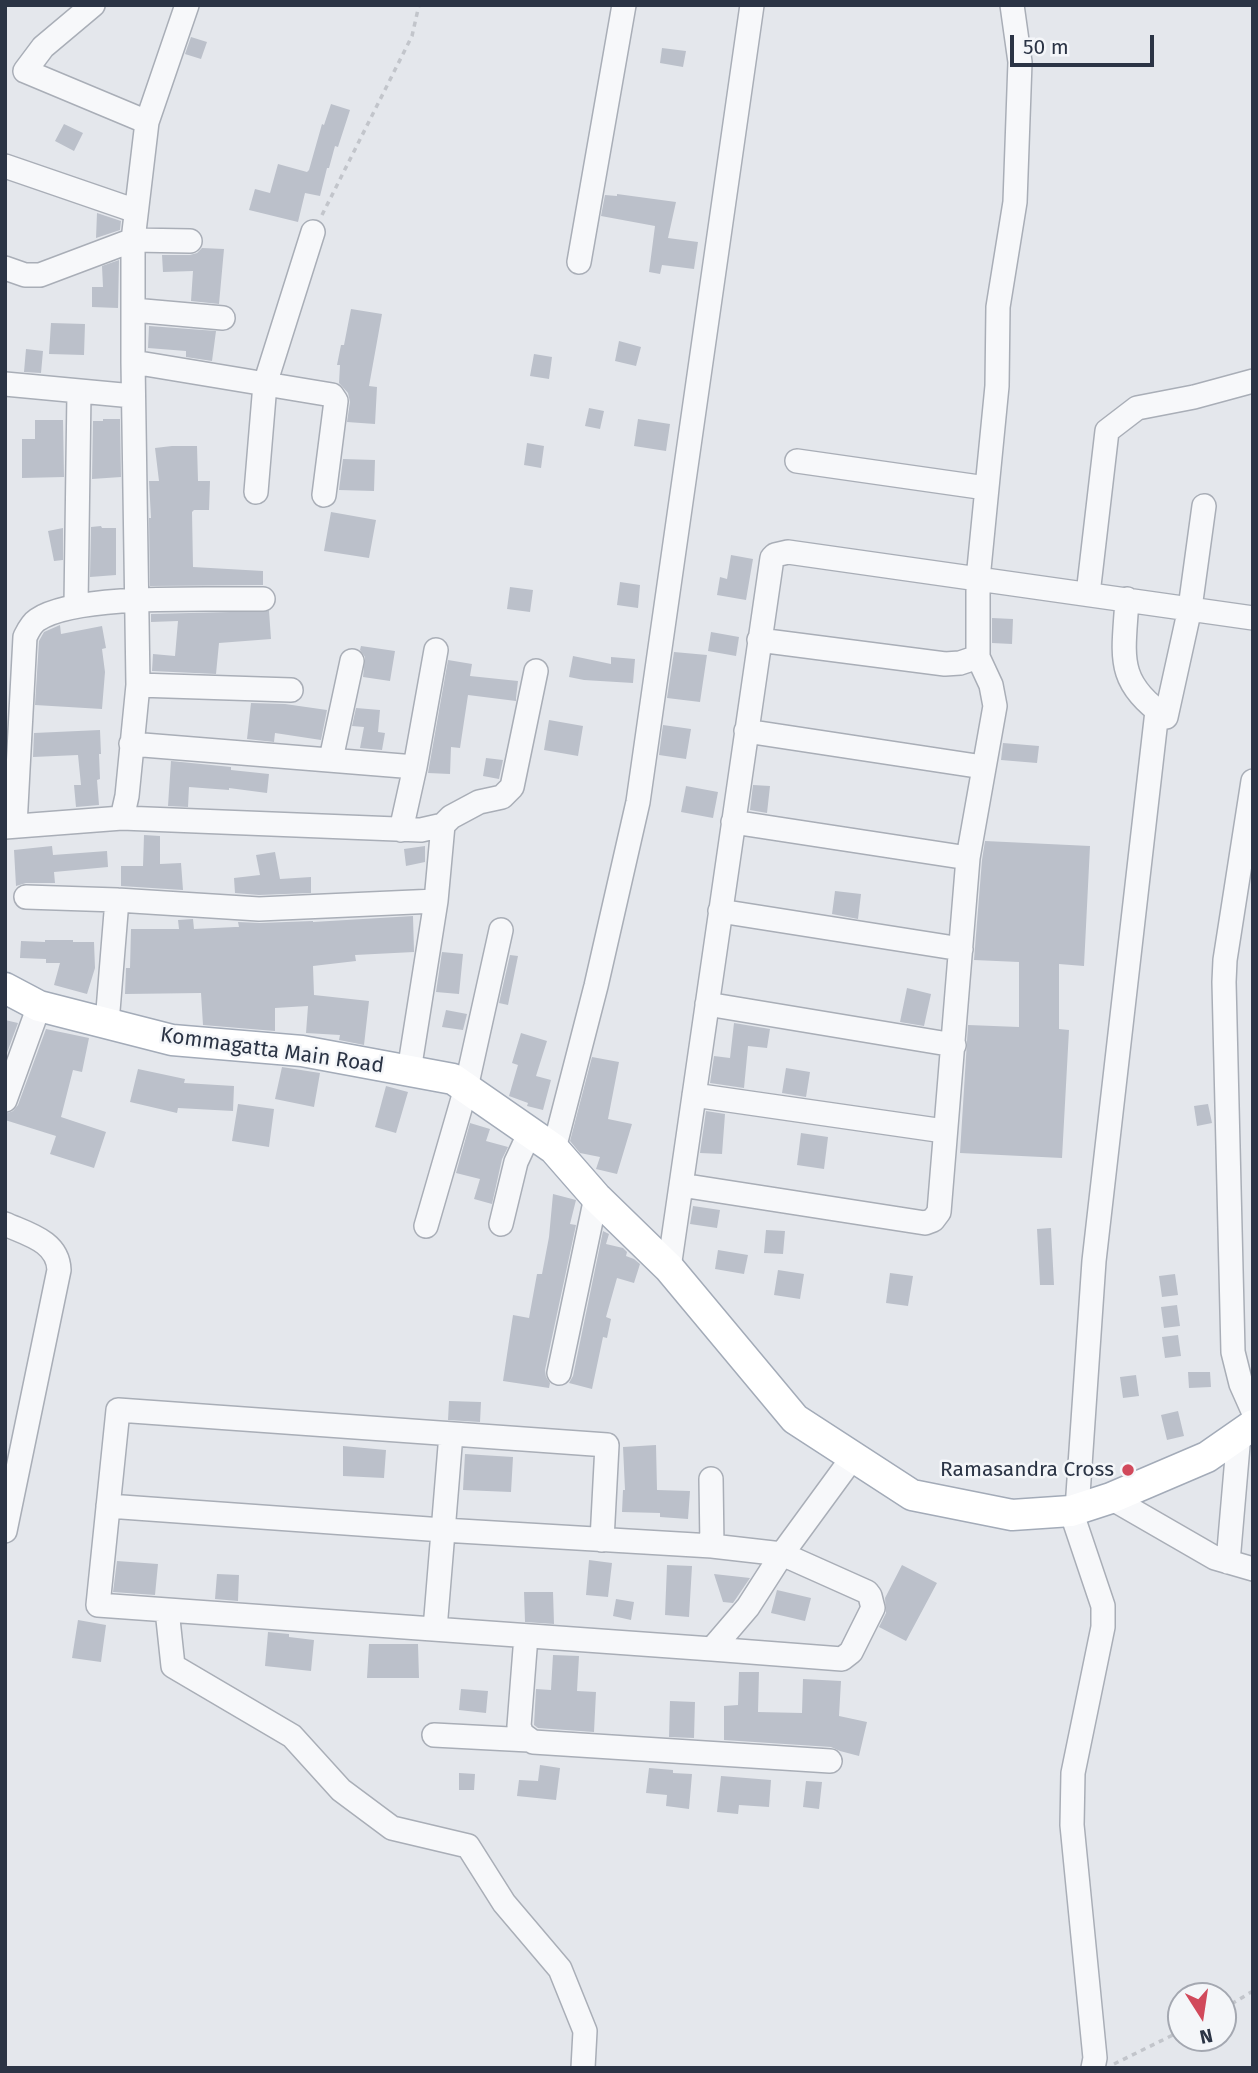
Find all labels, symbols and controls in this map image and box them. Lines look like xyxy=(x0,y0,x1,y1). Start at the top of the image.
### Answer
scale bar xyxy=(1013,21,1156,65)
text: 50 m xyxy=(1023,34,1069,60)
street label: Kommagatta Main Road xyxy=(159,1023,385,1079)
place label: Ramasandra Cross xyxy=(940,1457,1114,1483)
marker: Ramasandra Cross xyxy=(1120,1462,1136,1478)
north arrow xyxy=(1167,1982,1237,2052)
text: N xyxy=(1198,2024,1215,2049)

